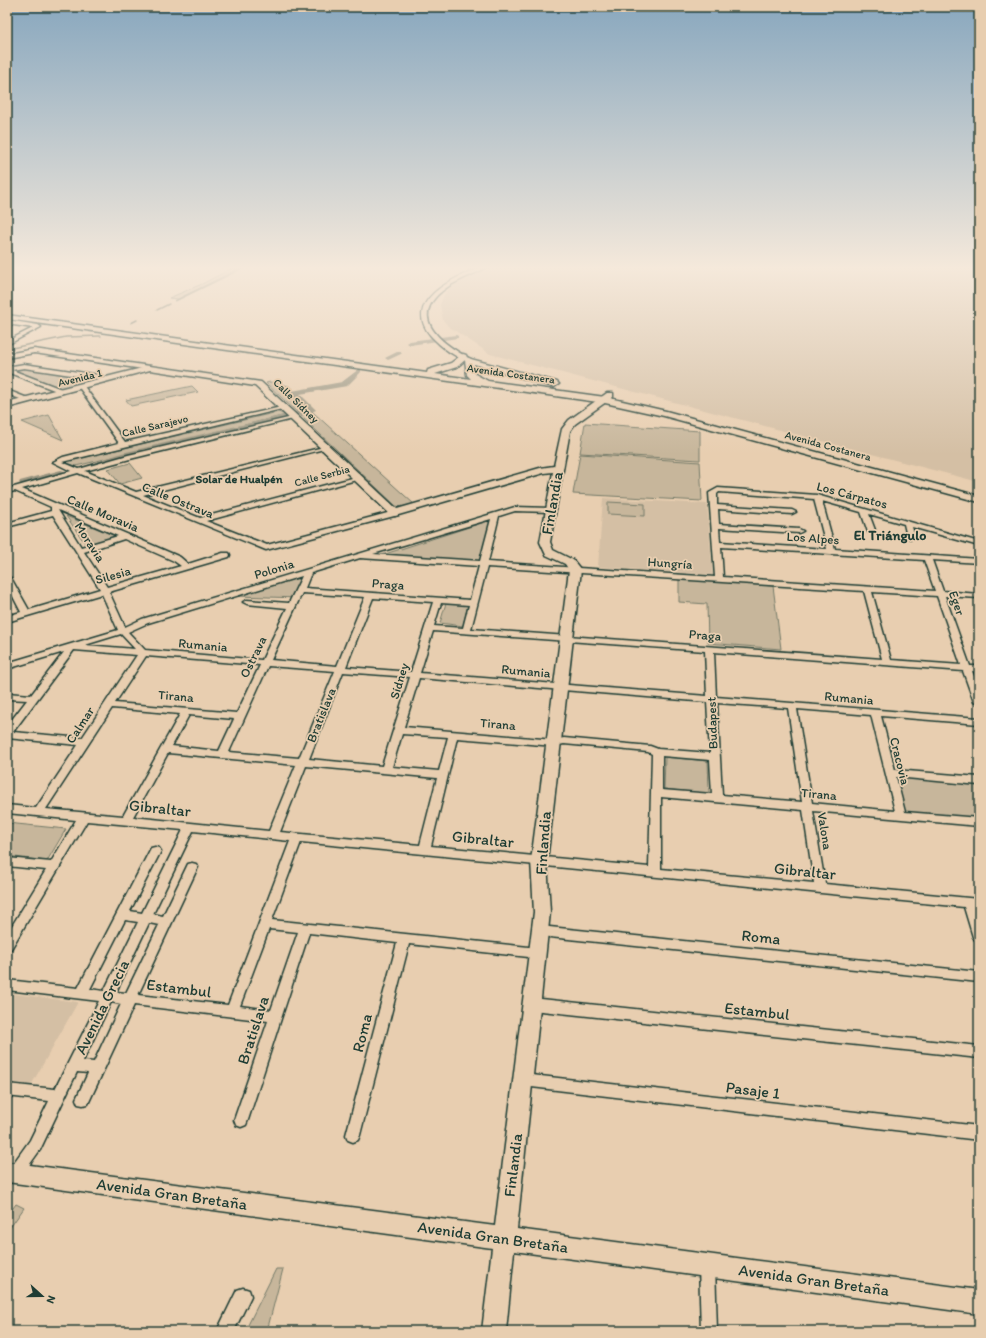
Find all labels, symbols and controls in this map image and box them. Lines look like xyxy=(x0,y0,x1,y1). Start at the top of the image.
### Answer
street label: Avenida Costanera xyxy=(466,361,556,387)
street label: Avenida 1 xyxy=(57,366,103,390)
street label: Calle Sídney xyxy=(270,376,322,426)
street label: Calle Sarajevo xyxy=(121,412,190,440)
street label: Avenida Costanera xyxy=(783,428,873,464)
street label: Calle Serbia xyxy=(293,462,352,490)
street label: Finlandia xyxy=(537,469,567,536)
district label: Solar de Hualpén xyxy=(195,472,283,487)
street label: Los Cárpatos xyxy=(815,478,889,512)
street label: Calle Ostrava xyxy=(140,479,216,521)
street label: Calle Moravia xyxy=(65,491,141,535)
street label: Moravia xyxy=(72,519,109,565)
district label: El Triángulo xyxy=(854,527,926,544)
street label: Los Alpes xyxy=(786,529,840,547)
street label: Hungría xyxy=(647,554,694,572)
street label: Polonia xyxy=(252,556,296,582)
street label: Silesia xyxy=(93,563,133,587)
street label: Praga xyxy=(371,575,405,593)
street label: Eger xyxy=(946,589,968,617)
street label: Praga xyxy=(688,626,722,644)
street label: Ostrava xyxy=(237,633,270,680)
street label: Rumania xyxy=(178,635,228,655)
street label: Sídney xyxy=(386,661,412,701)
street label: Rumania xyxy=(501,661,551,681)
street label: Bratislava xyxy=(303,685,339,745)
street label: Tirana xyxy=(157,687,195,705)
street label: Rumania xyxy=(824,688,874,708)
street label: Budapest xyxy=(704,696,720,750)
street label: Calmar xyxy=(63,703,98,746)
street label: Tirana xyxy=(479,715,517,733)
street label: Cracovia xyxy=(887,736,913,787)
street label: Tirana xyxy=(800,785,838,803)
street label: Gibraltar xyxy=(128,795,192,821)
street label: Finlandia xyxy=(531,810,555,876)
street label: Valona xyxy=(815,811,835,851)
street label: Gibraltar xyxy=(451,826,515,852)
street label: Gibraltar xyxy=(773,858,837,884)
street label: Roma xyxy=(741,926,782,949)
street label: Avenida Grecia xyxy=(71,956,133,1057)
street label: Estambul xyxy=(145,975,213,1001)
street label: Bratislava xyxy=(233,993,273,1067)
street label: Estambul xyxy=(724,998,791,1024)
street label: Roma xyxy=(348,1012,376,1054)
street label: Pasaje 1 xyxy=(725,1077,782,1103)
street label: Finlandia xyxy=(500,1131,526,1198)
street label: Avenida Gran Bretaña xyxy=(95,1174,249,1214)
street label: Avenida Gran Bretaña xyxy=(416,1217,570,1257)
street label: Avenida Gran Bretaña xyxy=(737,1260,891,1300)
north arrow xyxy=(22,1276,62,1316)
text: N xyxy=(43,1294,58,1305)

